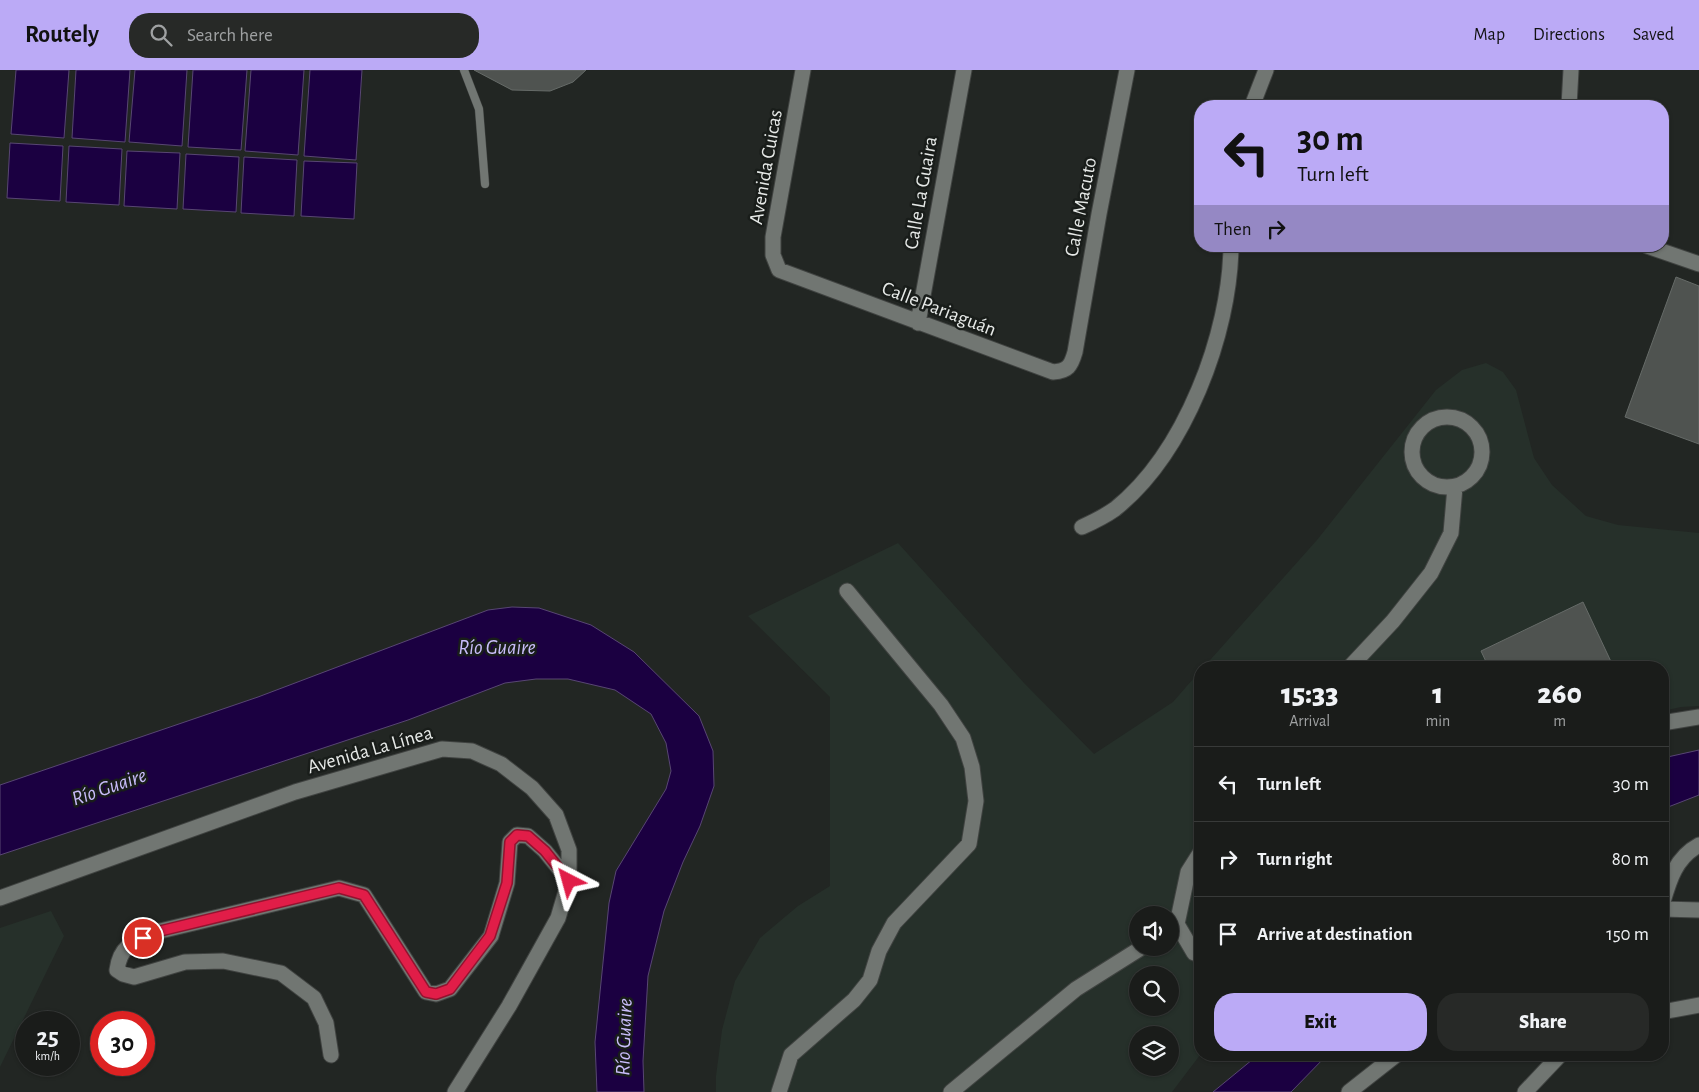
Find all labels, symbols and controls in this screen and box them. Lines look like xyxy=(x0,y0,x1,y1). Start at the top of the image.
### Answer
search box xyxy=(129,13,479,58)
icon: search xyxy=(147,21,175,49)
text: Routely xyxy=(25,23,99,47)
text: Search here xyxy=(187,26,273,45)
text: Map xyxy=(1474,26,1505,44)
text: Directions xyxy=(1533,26,1605,44)
text: Saved xyxy=(1633,26,1674,44)
street label: Avenida Cuicas xyxy=(746,108,786,226)
icon: left xyxy=(1214,120,1279,185)
text: 30 m xyxy=(1297,122,1364,157)
street label: Calle La Guaira xyxy=(901,135,941,251)
street label: Calle Macuto xyxy=(1062,156,1100,258)
text: Turn left xyxy=(1297,163,1369,185)
icon: right xyxy=(1262,215,1290,243)
text: Then xyxy=(1214,220,1252,239)
street label: Calle Pariaguán xyxy=(879,278,999,340)
water label: Río Guaire xyxy=(458,637,536,658)
text: 15:33 xyxy=(1281,679,1338,709)
text: 1 xyxy=(1432,679,1443,709)
text: 260 xyxy=(1537,679,1582,709)
text: Arrival xyxy=(1289,713,1330,729)
text: min xyxy=(1425,713,1450,729)
text: m xyxy=(1553,713,1566,729)
street label: Avenida La Línea xyxy=(305,723,435,777)
water label: Río Guaire xyxy=(69,764,149,810)
icon: left xyxy=(1214,770,1242,798)
text: Turn left xyxy=(1257,775,1321,794)
text: 30 m xyxy=(1613,775,1649,794)
icon: right xyxy=(1214,845,1242,873)
text: Turn right xyxy=(1257,850,1332,869)
text: 80 m xyxy=(1612,850,1649,869)
position arrow xyxy=(542,854,594,906)
map controls xyxy=(1129,906,1179,1076)
button: sound xyxy=(1129,906,1179,956)
pin xyxy=(122,917,164,959)
icon: arrive xyxy=(1214,920,1242,948)
icon: arrive xyxy=(129,924,157,952)
text: Arrive at destination xyxy=(1257,925,1413,944)
text: 150 m xyxy=(1606,925,1649,944)
button: search xyxy=(1129,966,1179,1016)
button: Exit xyxy=(1214,993,1427,1051)
button: Share xyxy=(1437,993,1649,1051)
water label: Río Guaire xyxy=(612,998,636,1076)
speed limit sign: 30 xyxy=(90,1011,155,1076)
text: 25 xyxy=(36,1025,59,1050)
button: layers xyxy=(1129,1026,1179,1076)
text: km/h xyxy=(35,1050,60,1062)

